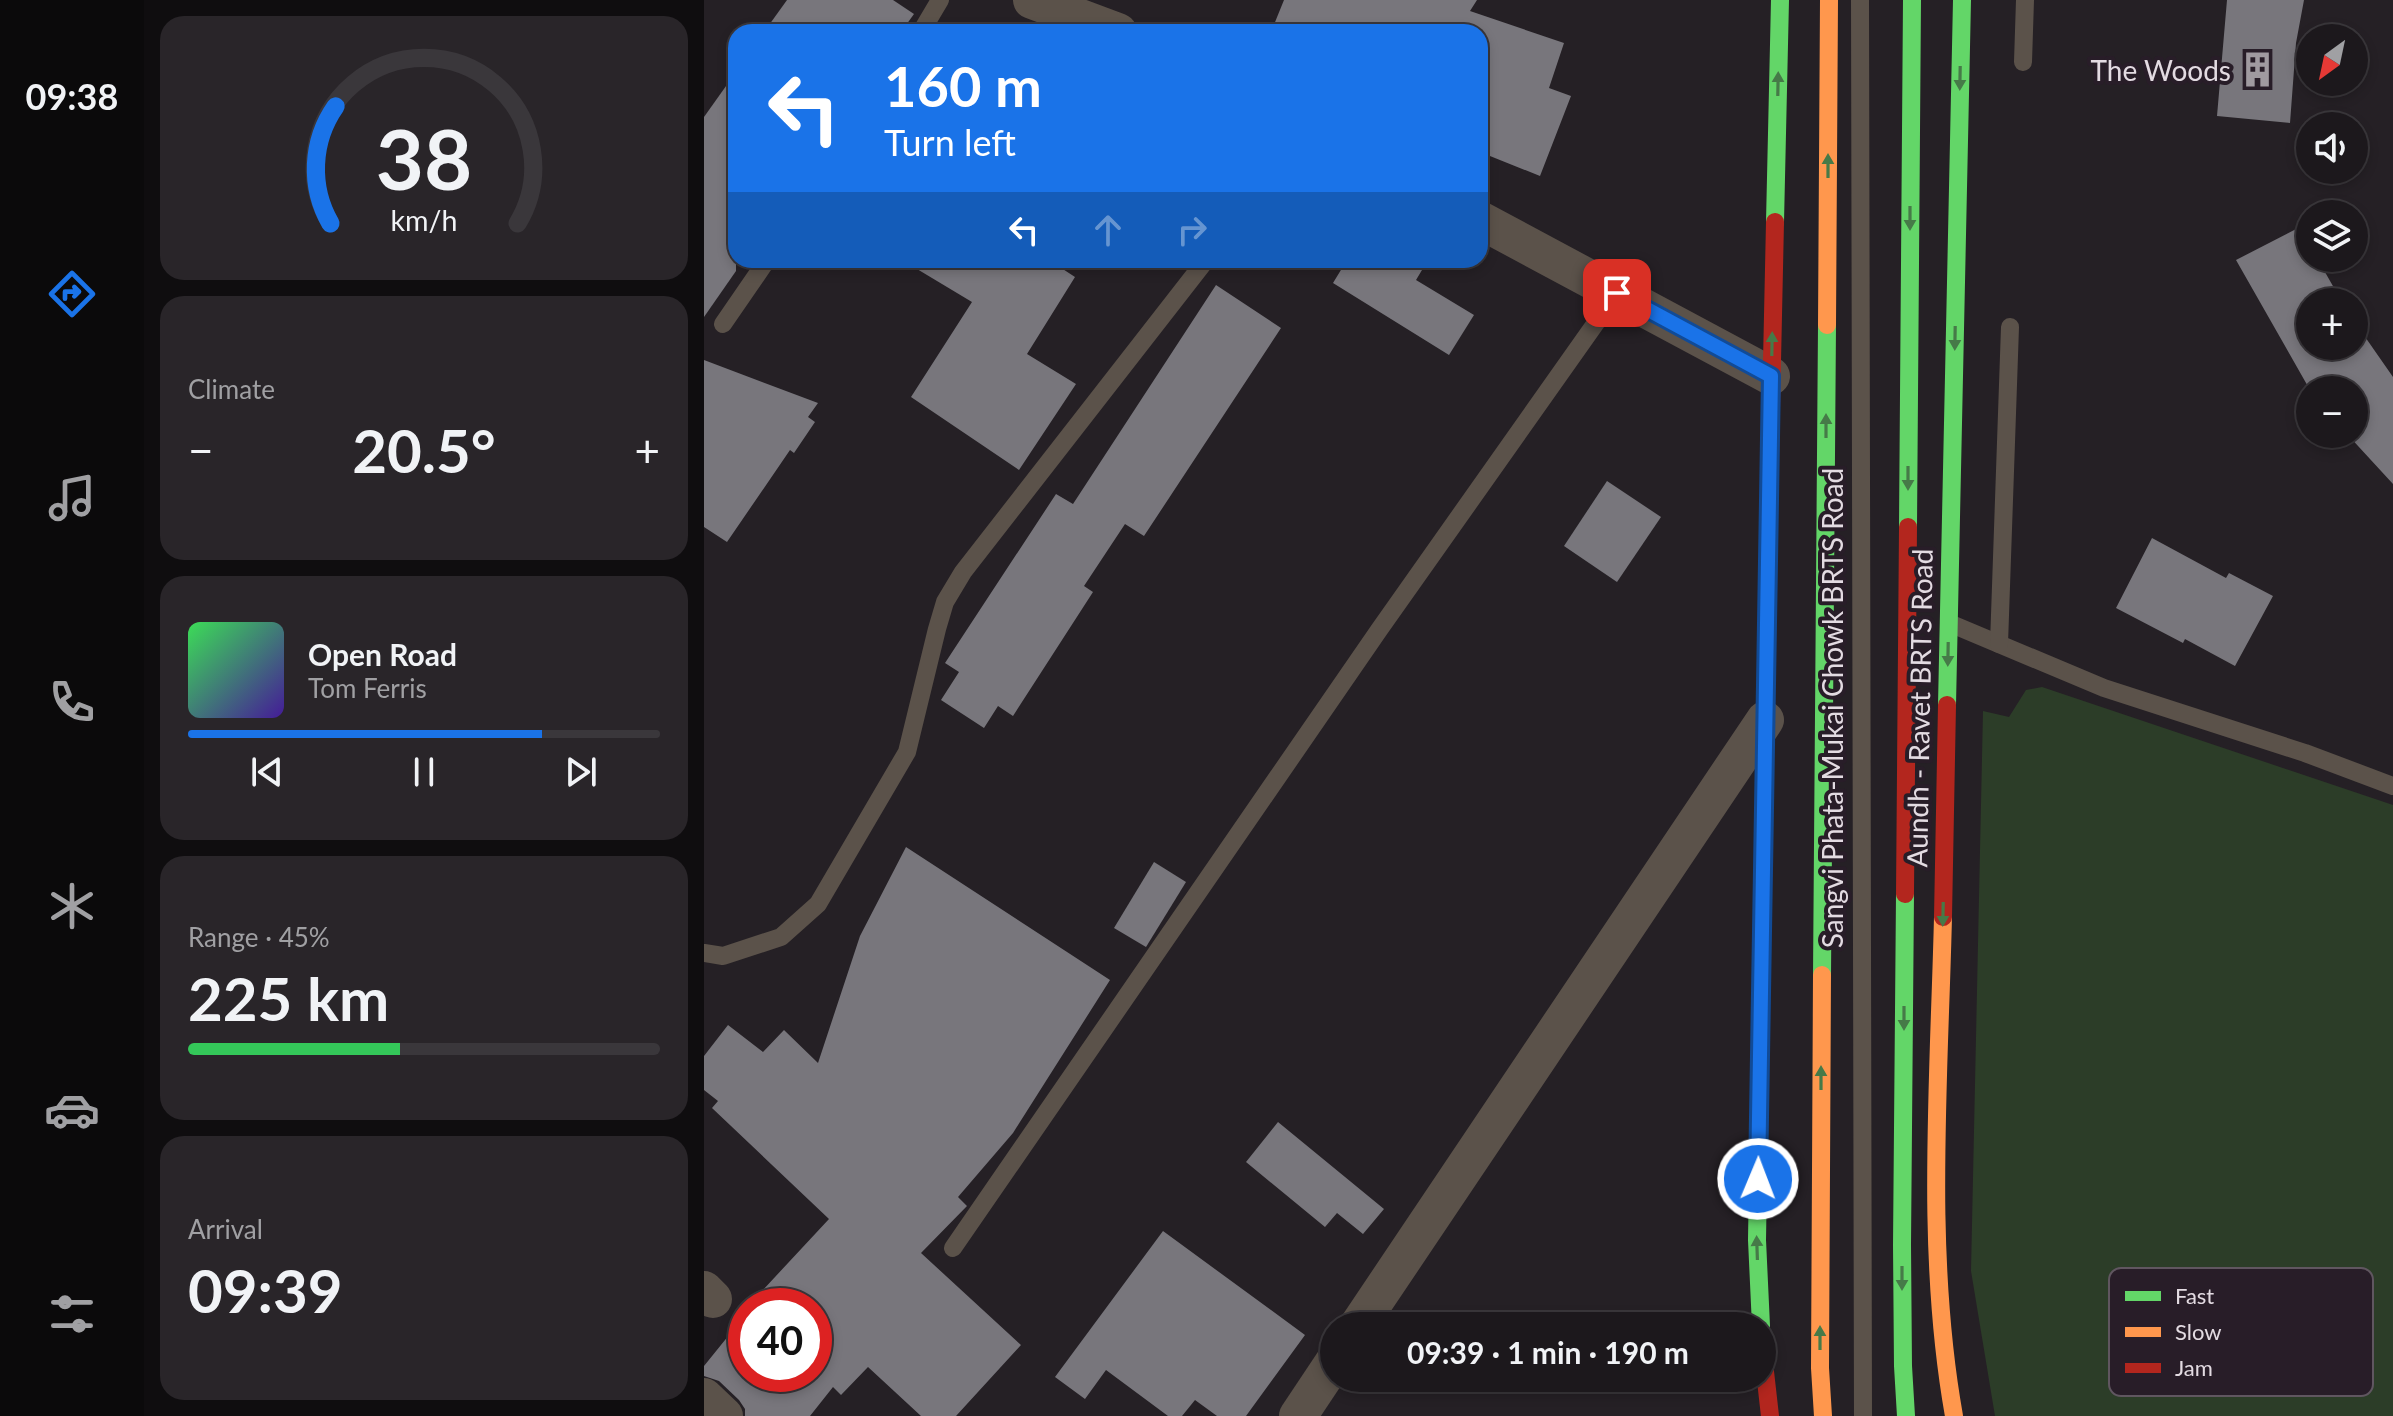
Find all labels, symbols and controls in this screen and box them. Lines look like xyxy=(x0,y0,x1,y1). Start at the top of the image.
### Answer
north arrow xyxy=(2296,24,2368,96)
map controls xyxy=(2296,24,2368,448)
building icon: The Woods xyxy=(2238,51,2276,89)
text: 160 m xyxy=(884,52,1042,119)
place label: The Woods xyxy=(2091,53,2231,87)
icon: left xyxy=(752,56,856,160)
one-way arrow xyxy=(1954,66,1966,91)
one-way arrow xyxy=(1772,71,1785,96)
text: 09:38 xyxy=(26,74,118,118)
text: 38 xyxy=(376,108,472,208)
button: sound xyxy=(2296,112,2368,184)
text: Turn left xyxy=(884,120,1016,164)
one-way arrow xyxy=(1822,153,1834,178)
button: layers xyxy=(2296,200,2368,272)
text: km/h xyxy=(391,203,457,237)
one-way arrow xyxy=(1904,206,1916,231)
icon: left xyxy=(1002,208,1046,252)
icon: ahead xyxy=(1086,208,1130,252)
icon: right xyxy=(1170,208,1214,252)
pin xyxy=(1583,259,1651,327)
icon: directions xyxy=(44,266,100,322)
icon: arrive xyxy=(1595,271,1639,315)
button: + xyxy=(2296,288,2368,360)
one-way arrow xyxy=(1948,326,1961,351)
one-way arrow xyxy=(1766,331,1778,356)
text: Climate xyxy=(188,373,275,405)
button: − xyxy=(2296,376,2368,448)
one-way arrow xyxy=(1820,413,1832,438)
text: 20.5° xyxy=(352,414,496,486)
text: − xyxy=(188,424,214,476)
text: + xyxy=(634,424,660,476)
one-way arrow xyxy=(1902,466,1914,491)
street label: Sangvi Phata-Mukai Chowk BRTS Road xyxy=(1815,468,1849,948)
icon: music xyxy=(44,470,100,526)
street label: Aundh - Ravet BRTS Road xyxy=(1899,548,1939,868)
text: Open Road xyxy=(308,636,457,672)
one-way arrow xyxy=(1942,642,1954,667)
text: Tom Ferris xyxy=(308,672,427,704)
icon: phone xyxy=(44,674,100,730)
icon: previous xyxy=(245,750,289,794)
icon: pause xyxy=(402,750,446,794)
icon: next xyxy=(559,750,603,794)
icon: climate xyxy=(44,878,100,934)
one-way arrow xyxy=(1936,902,1949,927)
text: Range · 45% xyxy=(188,921,330,953)
text: 225 km xyxy=(188,962,389,1034)
one-way arrow xyxy=(1898,1006,1910,1031)
one-way arrow xyxy=(1815,1065,1827,1090)
icon: car xyxy=(44,1082,100,1138)
position arrow xyxy=(1716,1137,1800,1221)
text: Arrival xyxy=(188,1213,263,1245)
one-way arrow xyxy=(1751,1235,1764,1260)
text: 09:39 xyxy=(188,1254,343,1326)
one-way arrow xyxy=(1896,1266,1908,1291)
legend xyxy=(2109,1268,2373,1396)
text: Fast xyxy=(2175,1282,2214,1309)
icon: filters xyxy=(44,1286,100,1342)
speed limit sign: 40 xyxy=(728,1288,832,1392)
text: Slow xyxy=(2175,1318,2222,1345)
one-way arrow xyxy=(1814,1325,1826,1350)
text: 09:39 · 1 min · 190 m xyxy=(1407,1334,1689,1370)
text: Jam xyxy=(2175,1354,2213,1381)

